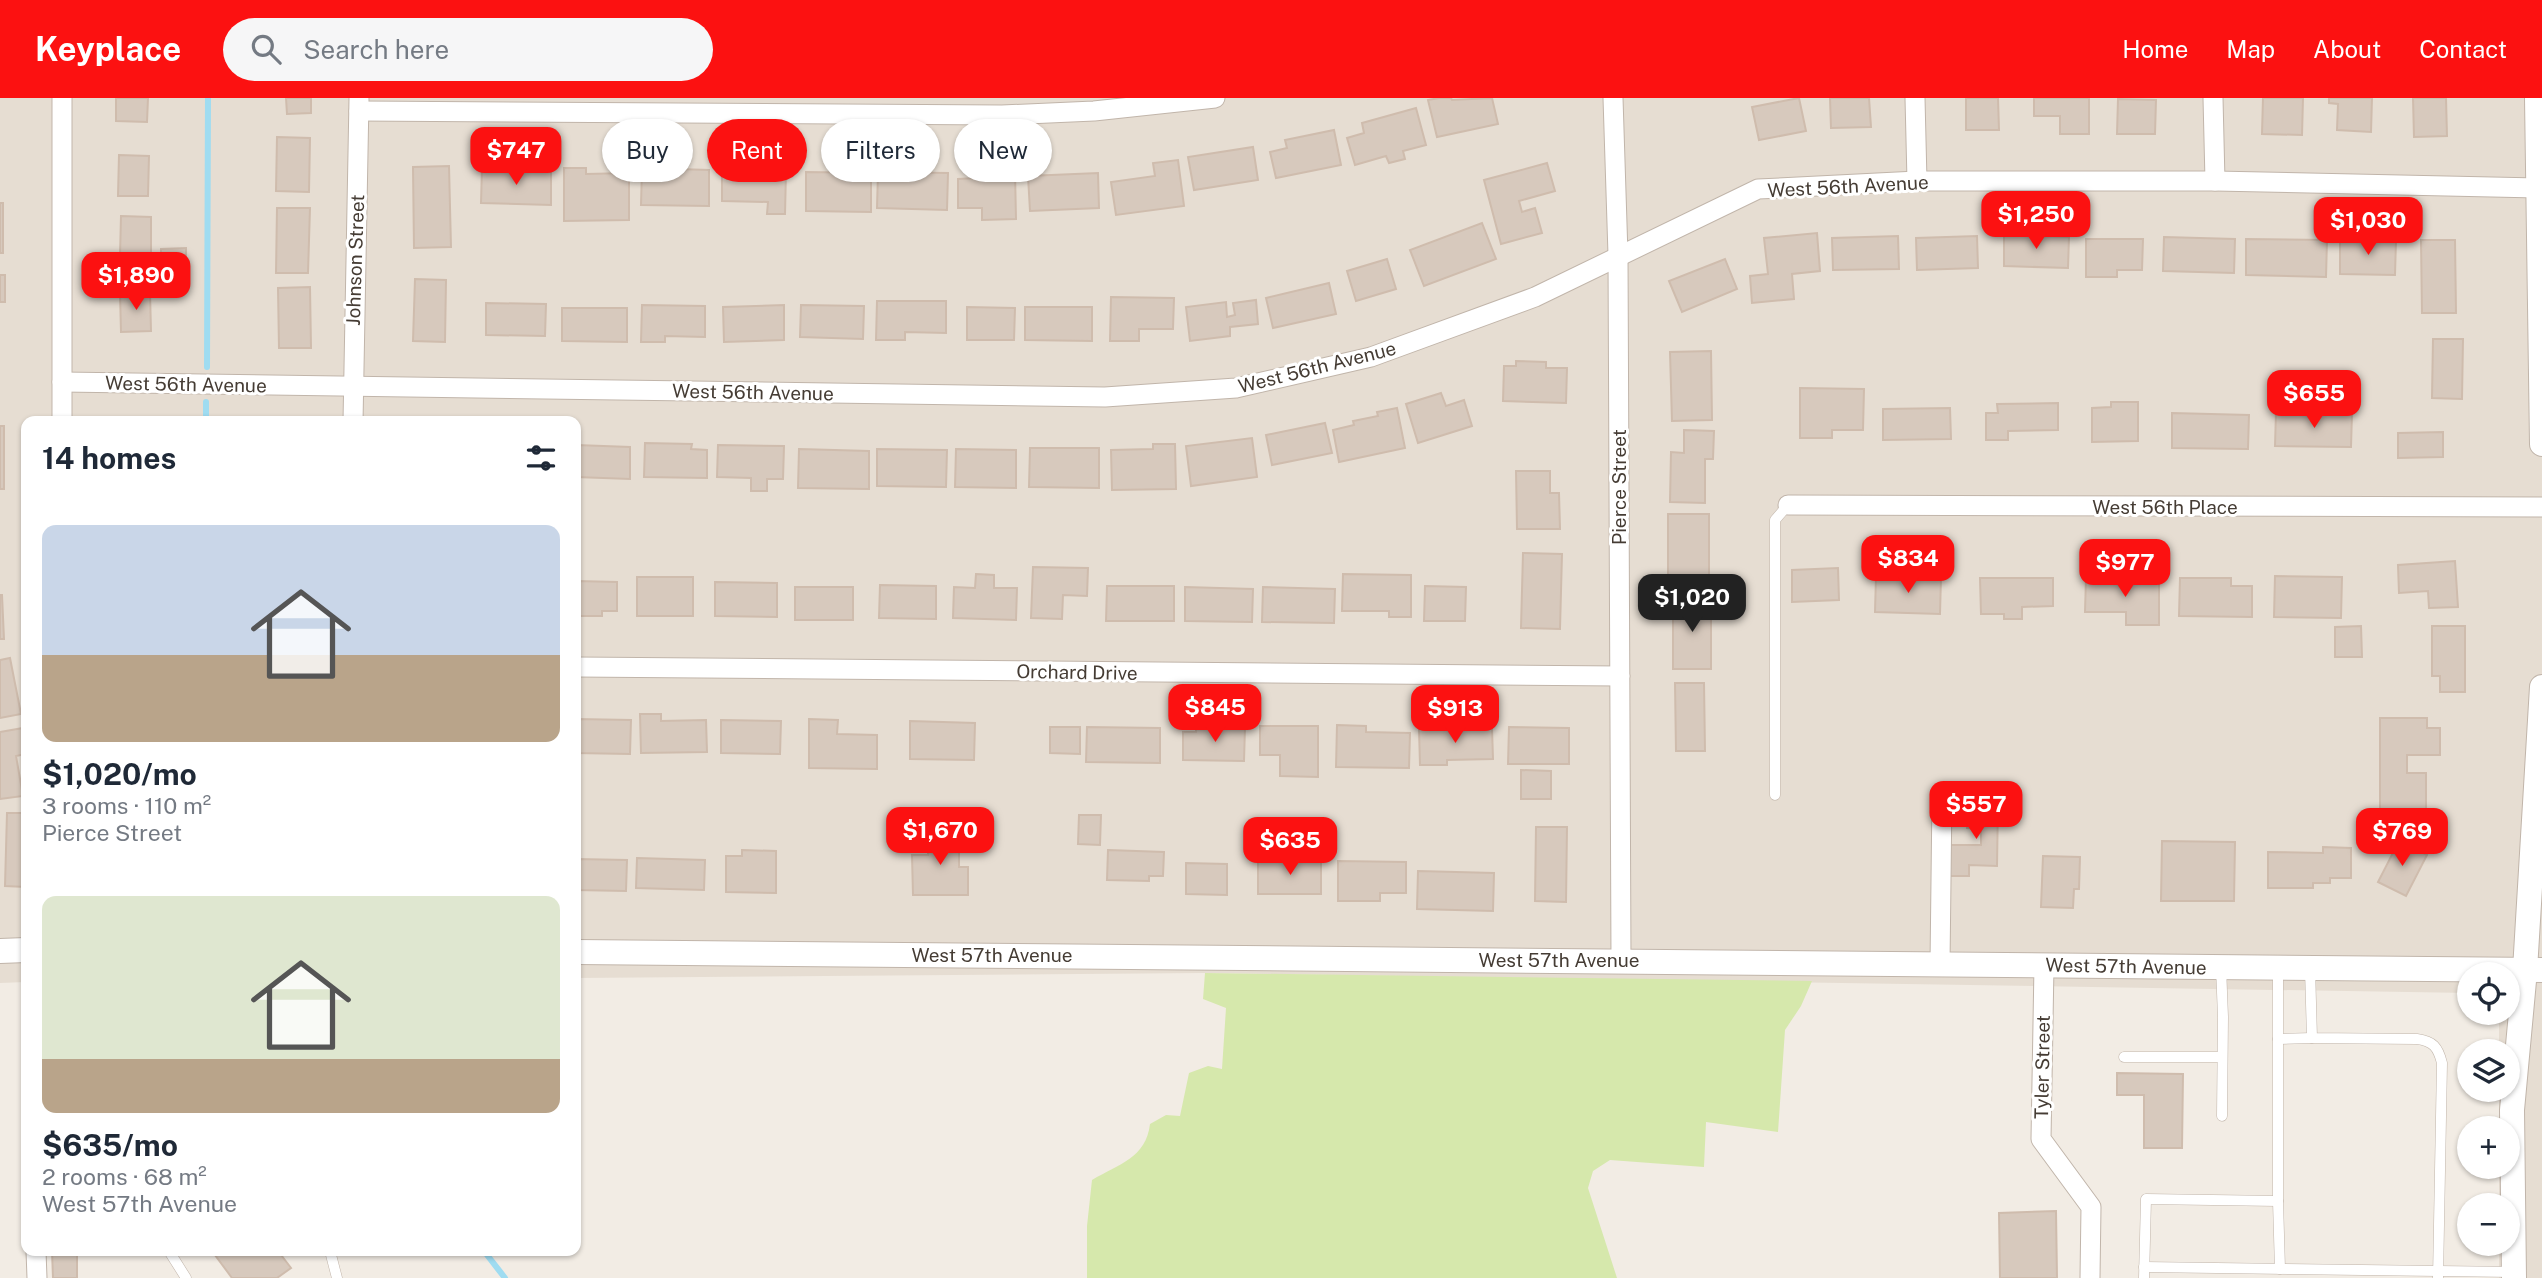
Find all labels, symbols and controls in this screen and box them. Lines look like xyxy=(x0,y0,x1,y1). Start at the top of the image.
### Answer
search box xyxy=(223,18,713,81)
text: Keyplace xyxy=(35,30,181,68)
icon: search xyxy=(247,30,285,68)
text: Search here xyxy=(303,34,449,65)
text: Home xyxy=(2122,35,2188,63)
text: Map xyxy=(2226,35,2275,63)
text: About xyxy=(2313,35,2381,63)
text: Contact xyxy=(2419,35,2507,63)
chip: Buy xyxy=(602,119,693,182)
chip: Rent xyxy=(707,119,807,182)
chip: Filters xyxy=(821,119,940,182)
chip: New xyxy=(954,119,1052,182)
pin: $747 xyxy=(475,127,557,187)
text: $747 xyxy=(486,136,546,163)
street label: West 56th Avenue xyxy=(1767,171,1929,201)
pin: $1,250 xyxy=(1979,192,2093,251)
street label: Johnson Street xyxy=(342,194,368,326)
pin: $1,030 xyxy=(2311,198,2425,257)
text: $1,250 xyxy=(1997,200,2075,227)
text: $1,030 xyxy=(2330,206,2406,233)
pin: $1,890 xyxy=(79,252,193,312)
text: $1,890 xyxy=(97,261,175,288)
street label: West 56th Avenue xyxy=(1236,337,1398,397)
pin: $655 xyxy=(2273,370,2355,430)
street label: West 56th Avenue xyxy=(105,372,267,396)
text: $655 xyxy=(2283,379,2345,406)
street label: West 56th Avenue xyxy=(672,380,834,404)
street label: Pierce Street xyxy=(1608,429,1630,545)
icon: filters xyxy=(522,439,560,477)
text: 14 homes xyxy=(42,440,176,476)
street label: West 56th Place xyxy=(2092,496,2238,518)
pin: $834 xyxy=(1867,536,1949,595)
pin: $977 xyxy=(2084,540,2166,599)
text: $834 xyxy=(1877,544,1939,571)
text: $977 xyxy=(2095,548,2155,575)
icon: home xyxy=(238,571,364,697)
pin: $1,020 xyxy=(1635,574,1749,634)
text: $1,020 xyxy=(1654,583,1730,610)
street label: Orchard Drive xyxy=(1016,660,1138,684)
pin: $845 xyxy=(1174,684,1256,744)
pin: $913 xyxy=(1414,686,1496,745)
text: $845 xyxy=(1184,693,1246,720)
text: $913 xyxy=(1427,694,1483,721)
text: $1,020/mo xyxy=(42,756,197,792)
pin: $557 xyxy=(1935,782,2017,841)
text: $557 xyxy=(1945,790,2007,817)
text: 3 rooms · 110 m² xyxy=(42,792,211,819)
pin: $1,670 xyxy=(883,808,997,867)
pin: $769 xyxy=(2361,808,2443,868)
text: $1,670 xyxy=(902,816,978,843)
text: $769 xyxy=(2372,817,2432,844)
pin: $635 xyxy=(1249,818,1331,877)
text: Pierce Street xyxy=(42,819,182,846)
text: $635 xyxy=(1259,826,1321,853)
icon: home xyxy=(238,942,364,1068)
street label: West 57th Avenue xyxy=(911,944,1073,966)
street label: West 57th Avenue xyxy=(1478,949,1640,971)
street label: West 57th Avenue xyxy=(2045,954,2207,978)
map controls xyxy=(2457,962,2520,1256)
button: locate xyxy=(2457,962,2520,1025)
street label: Tyler Street xyxy=(2030,1015,2054,1119)
button: layers xyxy=(2457,1039,2520,1102)
button: + xyxy=(2457,1116,2520,1179)
text: $635/mo xyxy=(42,1127,178,1163)
text: 2 rooms · 68 m² xyxy=(42,1163,207,1190)
text: West 57th Avenue xyxy=(42,1190,237,1217)
button: − xyxy=(2457,1193,2520,1256)

